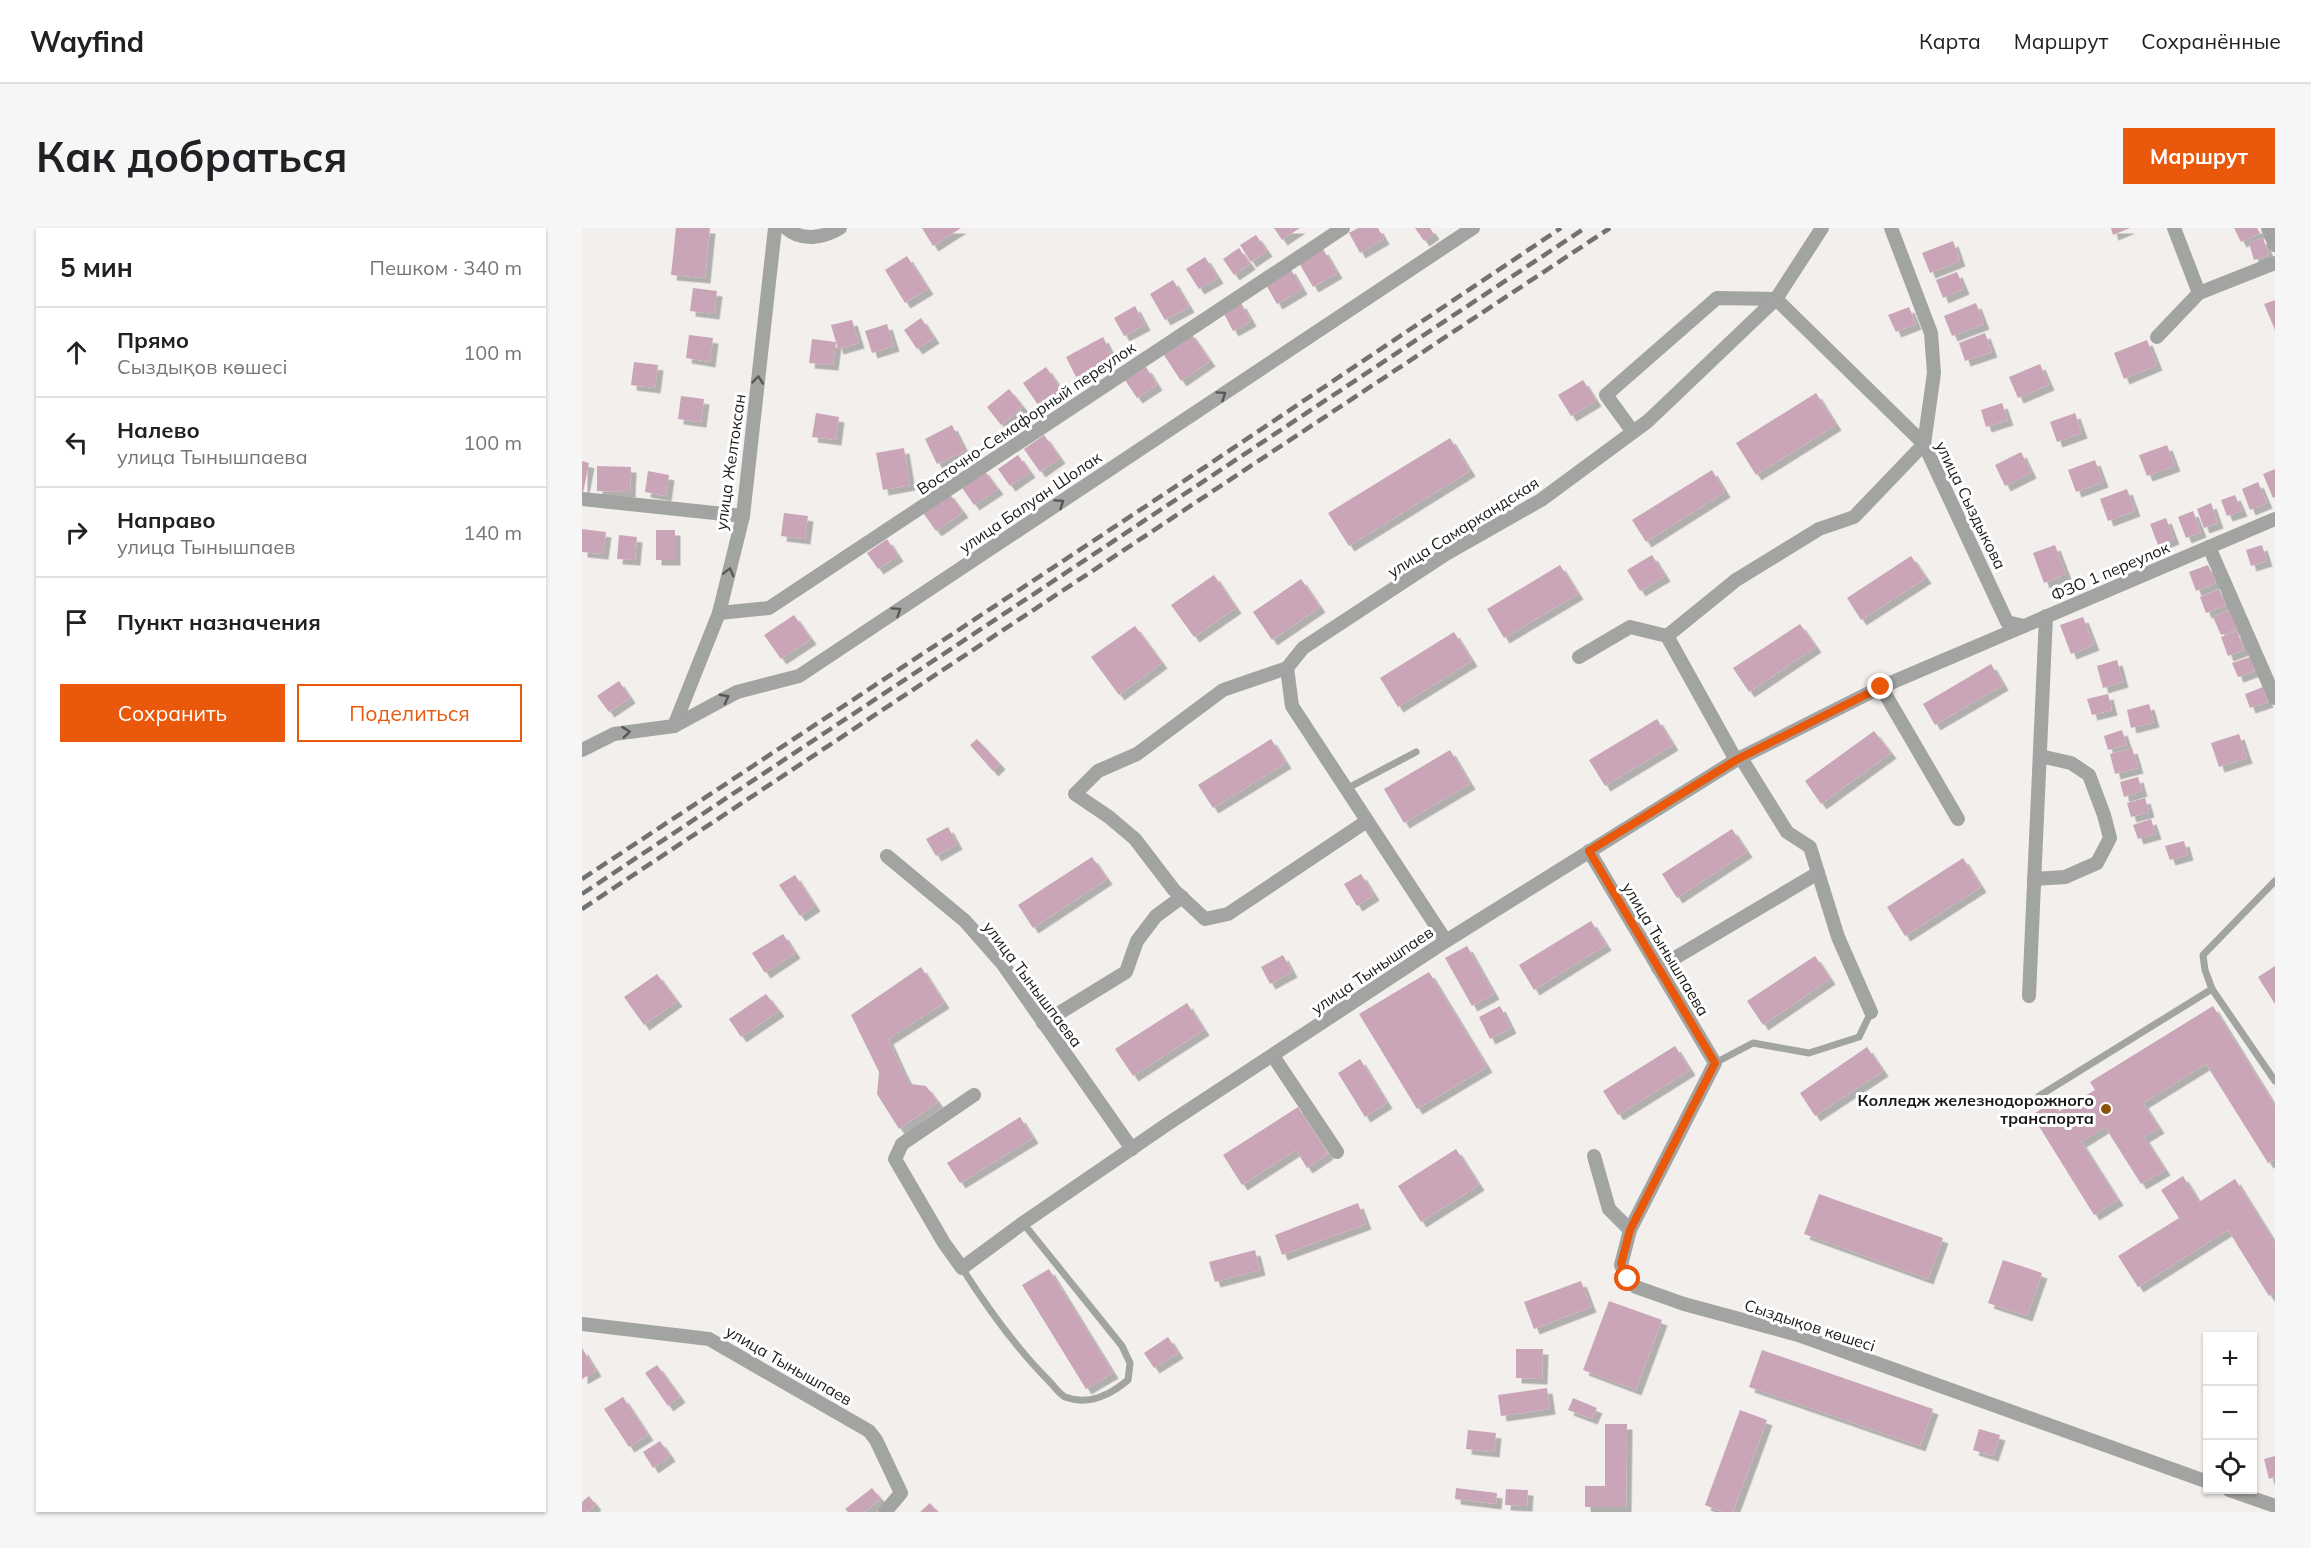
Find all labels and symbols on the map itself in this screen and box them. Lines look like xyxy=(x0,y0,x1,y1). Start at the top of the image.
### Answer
street label: Восточно-Семафорный переулок xyxy=(913,337,1140,499)
one-way arrow xyxy=(751,375,764,384)
one-way arrow xyxy=(1215,391,1226,402)
street label: улица Желтоксан xyxy=(711,393,749,531)
street label: улица Сыздыкова xyxy=(1931,438,2011,572)
street label: улица Балуан Шолак xyxy=(955,447,1105,557)
street label: улица Самаркандская xyxy=(1384,472,1542,582)
one-way arrow xyxy=(1053,499,1064,510)
street label: ФЗО 1 переулок xyxy=(2048,537,2173,605)
one-way arrow xyxy=(721,568,734,578)
one-way arrow xyxy=(891,606,901,618)
route end xyxy=(1867,673,1893,699)
one-way arrow xyxy=(719,694,730,705)
one-way arrow xyxy=(621,726,631,739)
street label: улица Тынышпаева xyxy=(1618,878,1714,1020)
street label: улица Тынышпаева xyxy=(979,917,1087,1051)
street label: улица Тынышпаев xyxy=(1307,922,1437,1018)
place label: Колледж железнодорожного транспорта xyxy=(1858,1090,2094,1128)
marker: Колледж железнодорожного транспорта xyxy=(2099,1102,2113,1116)
route start xyxy=(1614,1265,1640,1291)
street label: Сыздықов көшесі xyxy=(1742,1294,1878,1356)
street label: улица Тынышпаев xyxy=(722,1321,856,1409)

